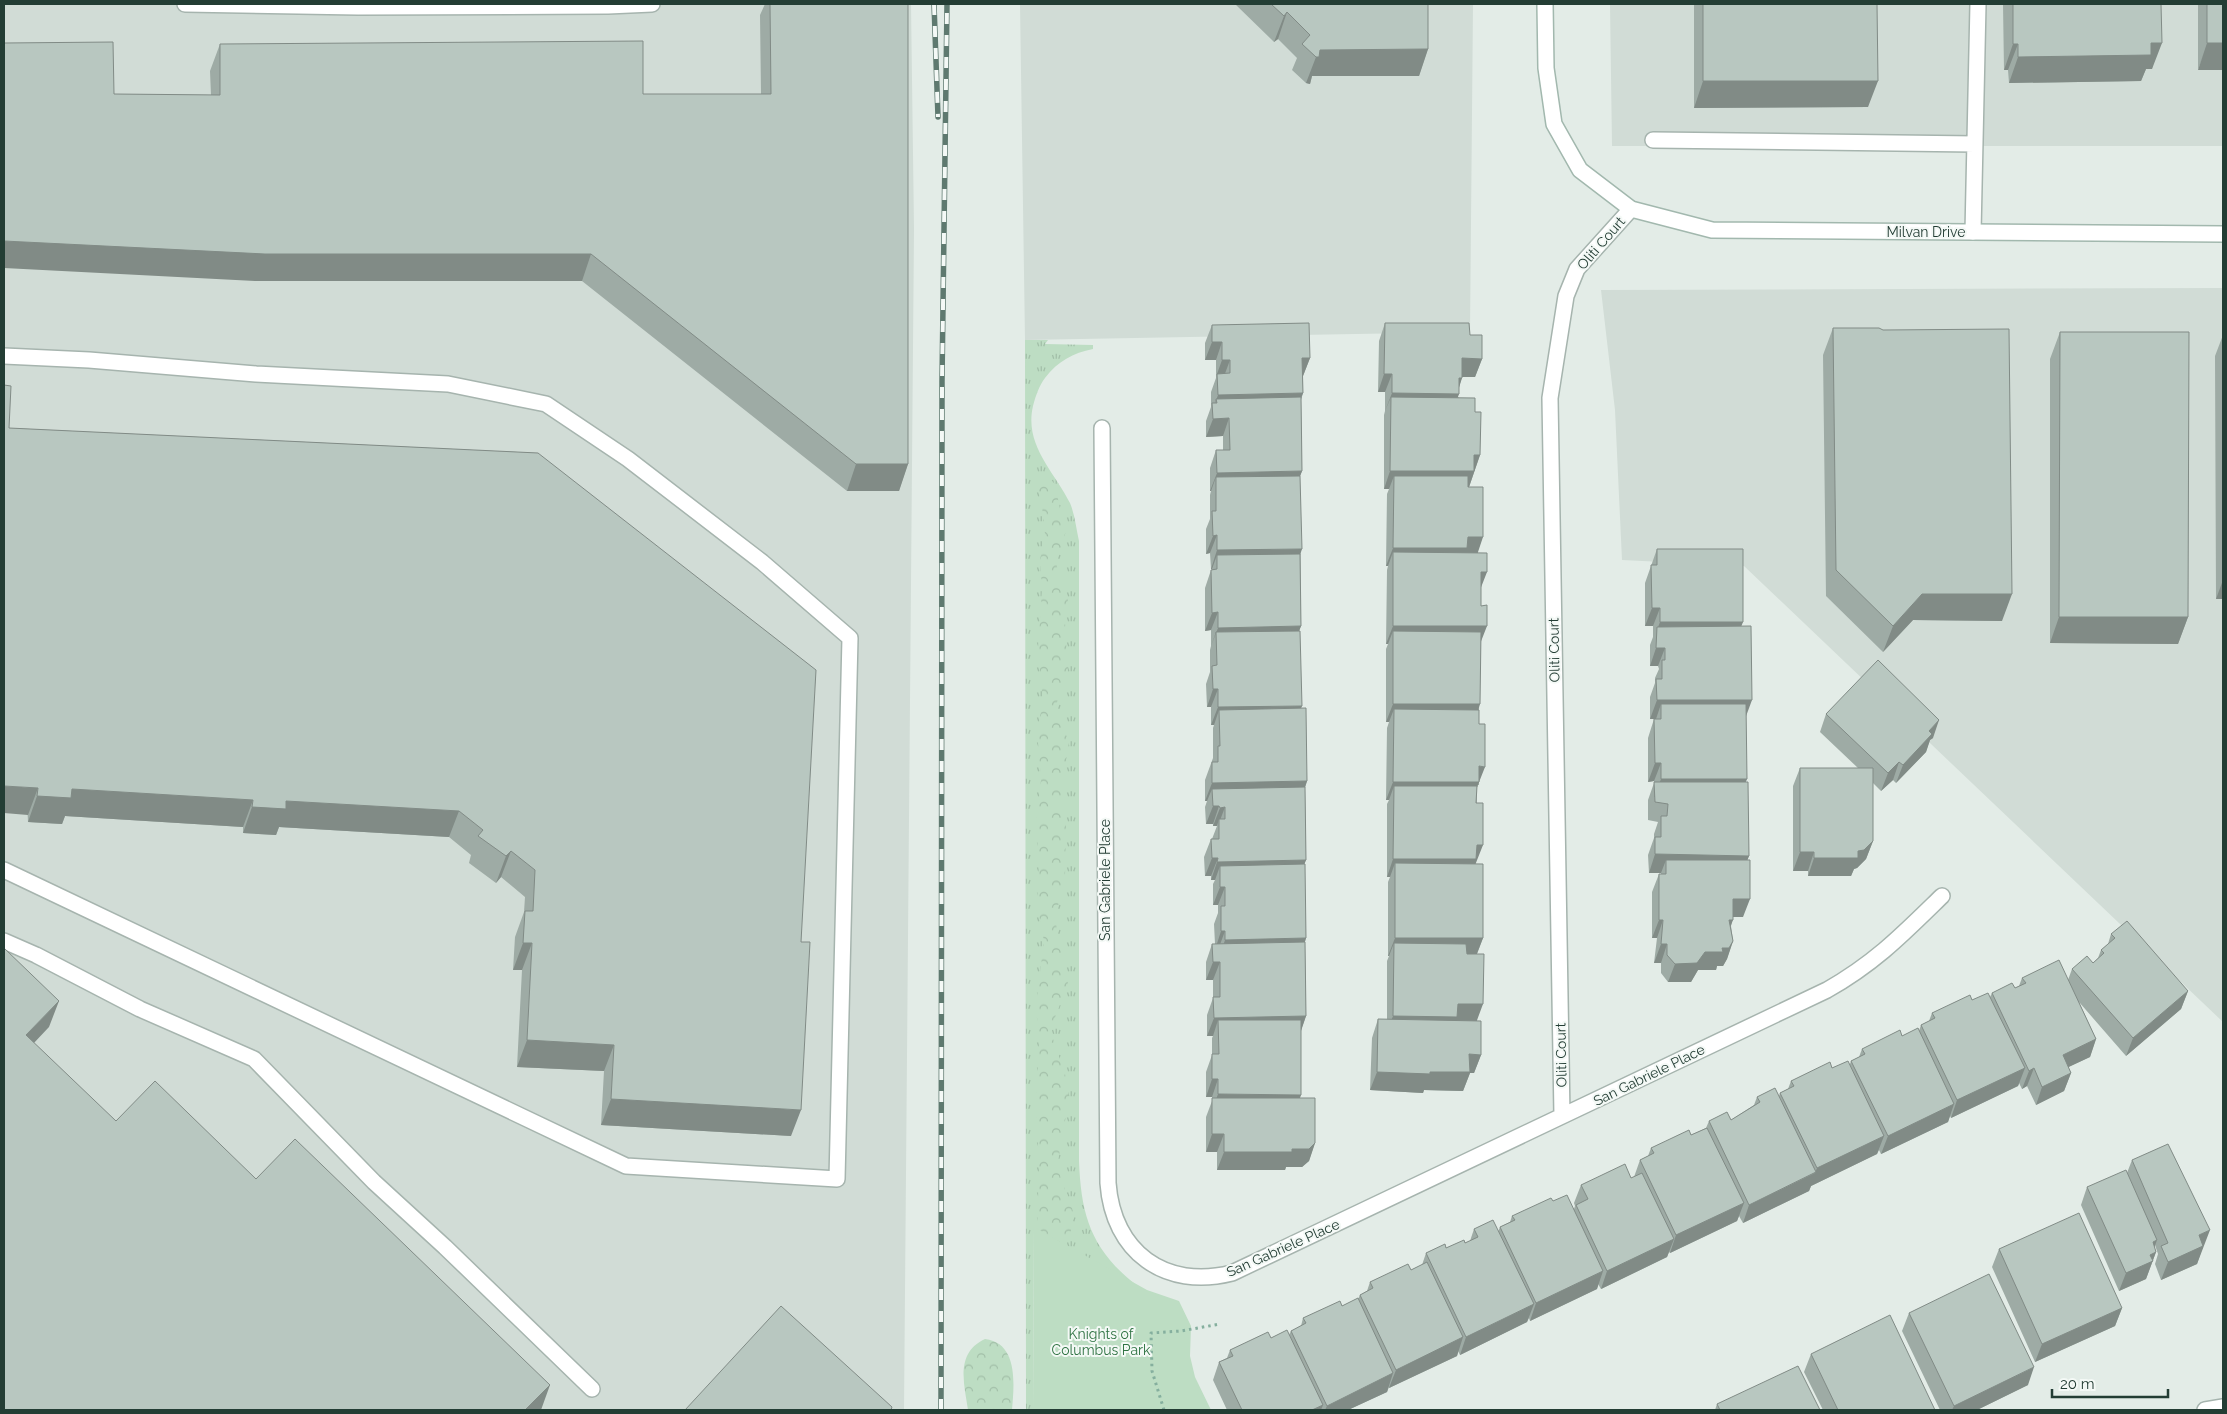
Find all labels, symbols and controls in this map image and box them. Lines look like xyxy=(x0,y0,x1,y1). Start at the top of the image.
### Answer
street label: Oliti Court xyxy=(1574,213,1628,273)
street label: Milvan Drive xyxy=(1887,224,1965,240)
street label: Oliti Court xyxy=(1545,617,1563,682)
street label: San Gabriele Place xyxy=(1097,819,1113,941)
street label: Oliti Court xyxy=(1552,1022,1570,1087)
street label: San Gabriele Place xyxy=(1591,1041,1707,1109)
street label: San Gabriele Place xyxy=(1224,1216,1342,1280)
park label: Knights of Columbus Park xyxy=(1052,1326,1151,1358)
scale bar xyxy=(2052,1366,2168,1398)
text: 20 m xyxy=(2060,1375,2095,1393)

